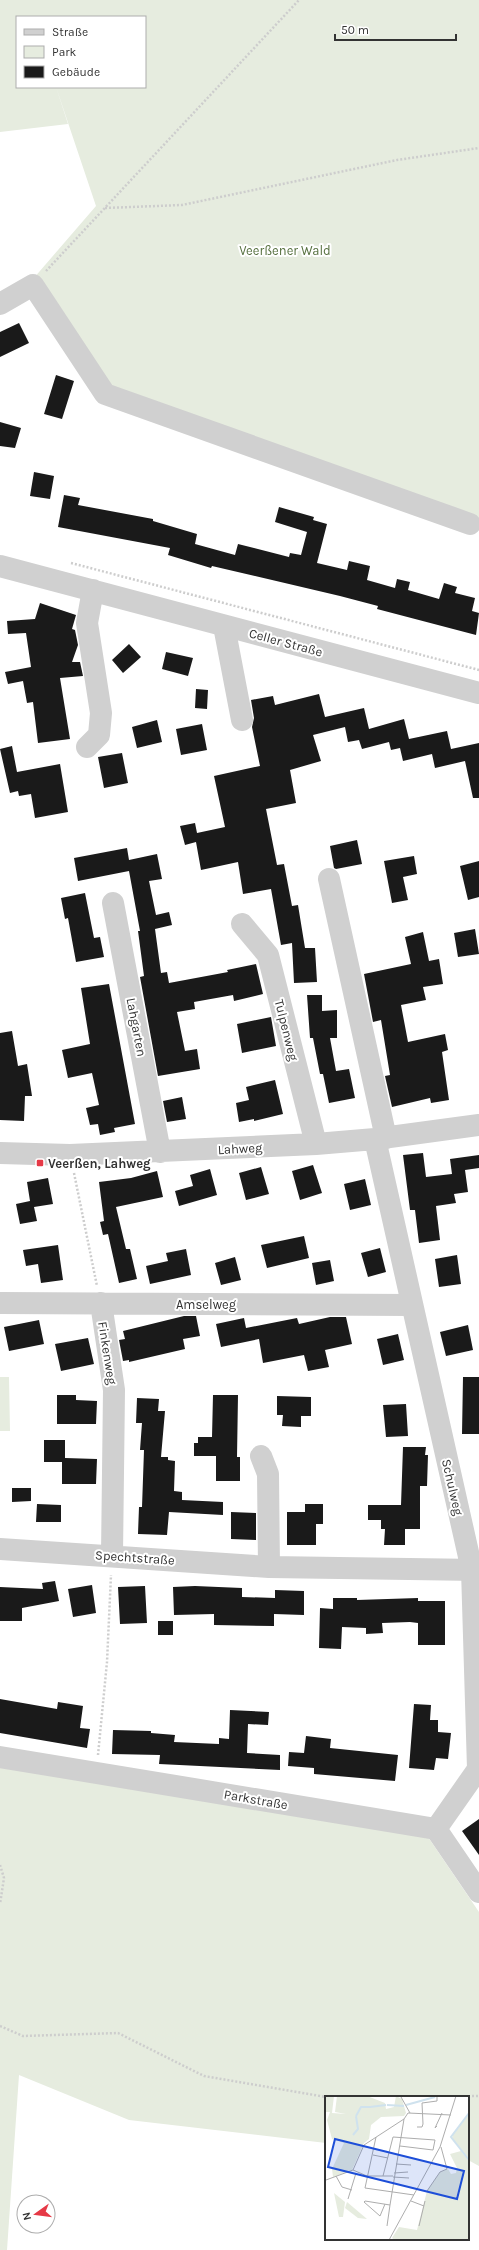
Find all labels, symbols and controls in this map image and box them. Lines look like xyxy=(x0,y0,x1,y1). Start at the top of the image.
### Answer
legend xyxy=(16,16,146,88)
scale bar xyxy=(335,16,456,42)
text: 50 m xyxy=(341,23,369,37)
text: Straße xyxy=(52,25,88,39)
text: Park xyxy=(52,45,77,59)
text: Gebäude xyxy=(52,65,100,79)
park label: Veerßener Wald xyxy=(239,243,331,258)
street label: Celler Straße xyxy=(247,625,325,660)
street label: Lahgarten xyxy=(123,996,150,1058)
street label: Tulpenweg xyxy=(272,998,302,1063)
street label: Lahweg xyxy=(217,1140,263,1157)
place label: Veerßen, Lahweg xyxy=(48,1156,151,1171)
marker: Veerßen, Lahweg xyxy=(35,1158,45,1168)
street label: Amselweg xyxy=(176,1297,237,1312)
street label: Finkenweg xyxy=(95,1320,120,1386)
street label: Schulweg xyxy=(439,1457,466,1517)
street label: Spechtstraße xyxy=(95,1547,176,1568)
street label: Parkstraße xyxy=(223,1786,289,1813)
inset map xyxy=(325,2096,469,2240)
north arrow xyxy=(16,2194,56,2234)
text: N xyxy=(20,2211,34,2222)

